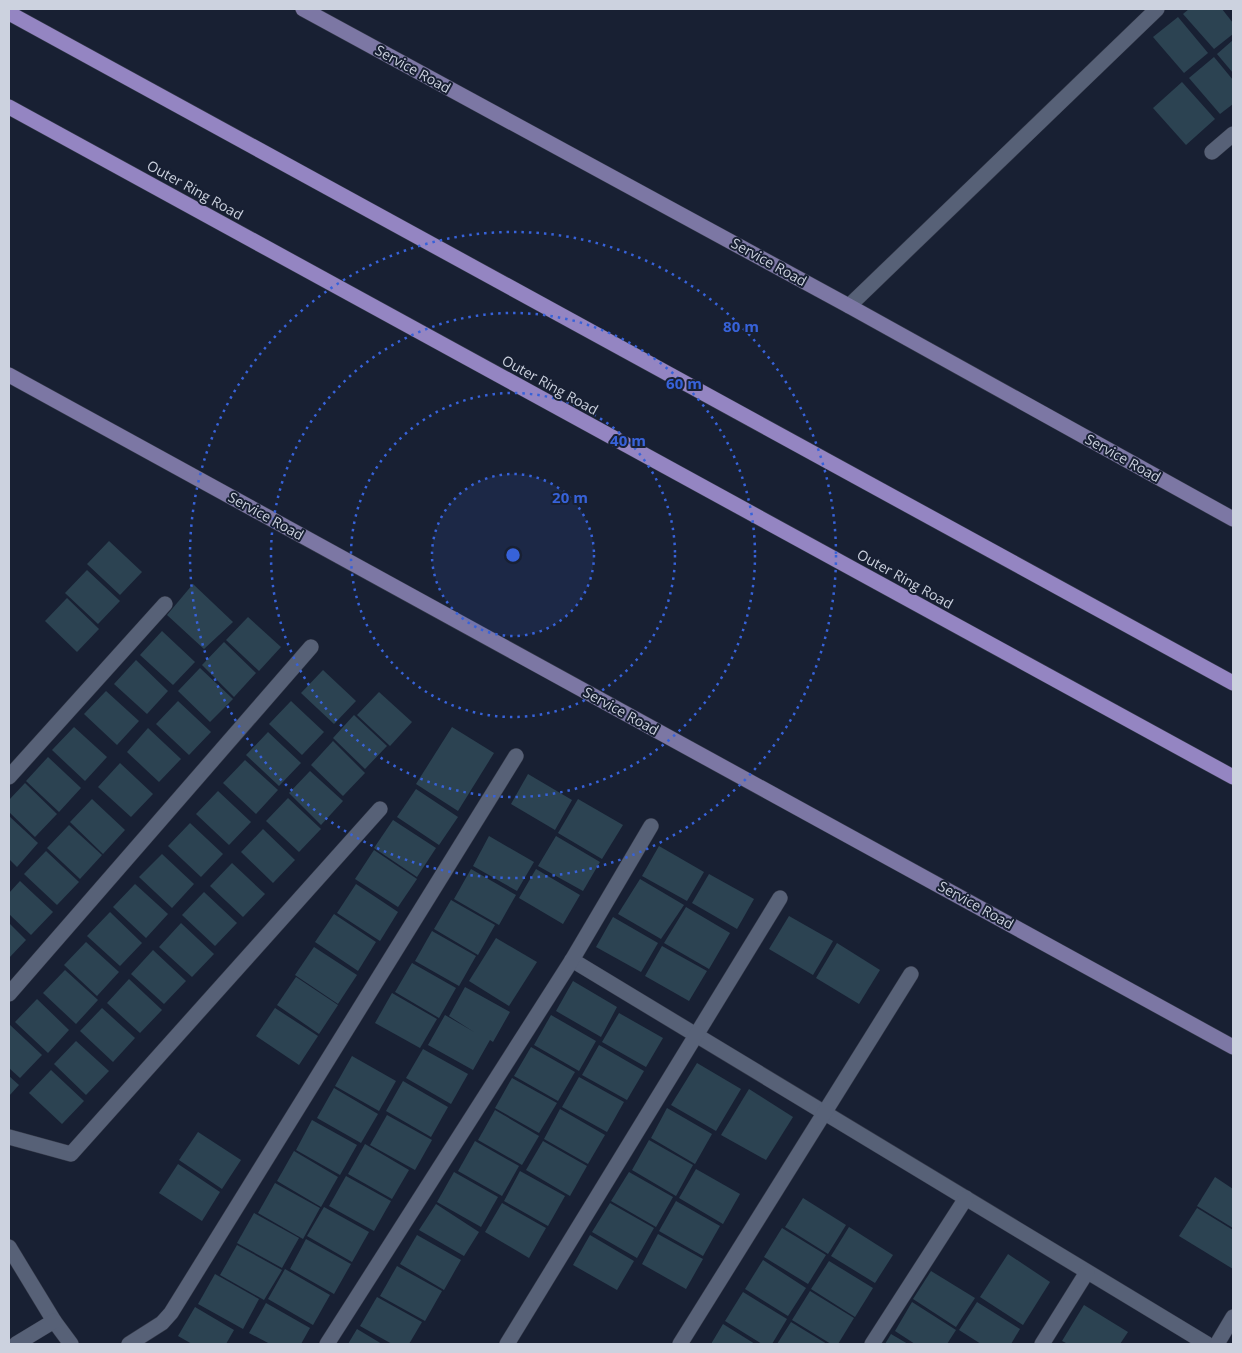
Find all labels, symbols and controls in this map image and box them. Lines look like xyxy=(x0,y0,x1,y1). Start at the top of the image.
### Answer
street label: Service Road xyxy=(372,40,454,97)
street label: Outer Ring Road xyxy=(144,155,247,224)
street label: Service Road xyxy=(728,233,810,290)
text: 80 m xyxy=(723,316,759,336)
street label: Outer Ring Road xyxy=(499,350,602,419)
text: 60 m xyxy=(666,373,702,393)
street label: Service Road xyxy=(1082,429,1164,486)
text: 40 m xyxy=(610,430,646,450)
street label: Service Road xyxy=(225,487,307,544)
text: 20 m xyxy=(552,487,588,507)
street label: Outer Ring Road xyxy=(854,544,957,613)
centre of rings xyxy=(504,546,522,564)
street label: Service Road xyxy=(580,682,662,739)
street label: Service Road xyxy=(935,876,1017,933)

